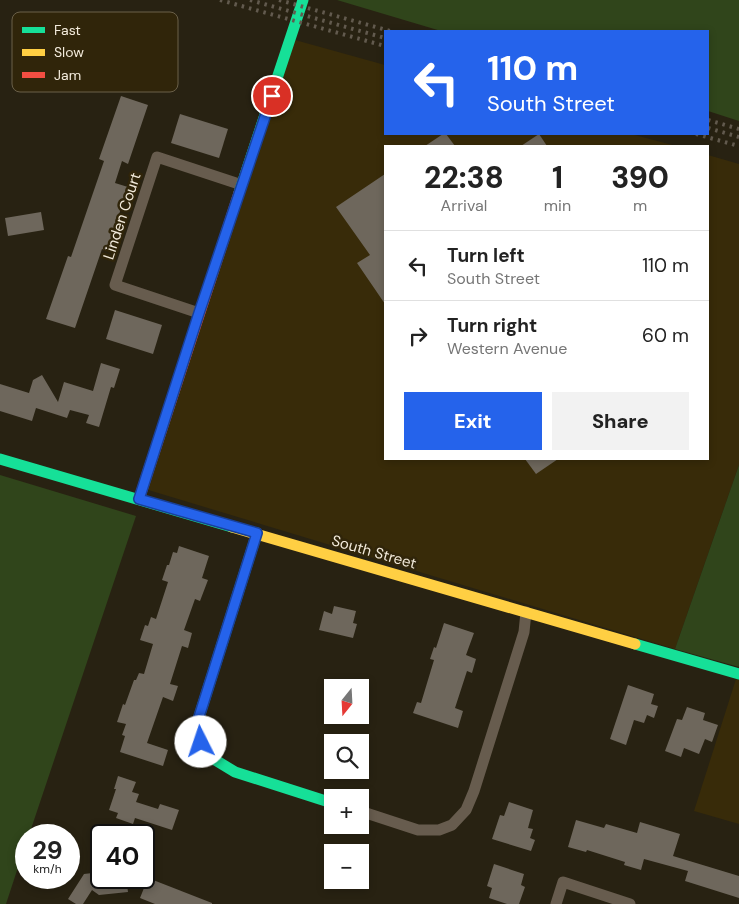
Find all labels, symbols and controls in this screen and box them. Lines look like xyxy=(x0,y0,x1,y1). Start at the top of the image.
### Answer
legend xyxy=(12,12,178,92)
text: Fast xyxy=(54,21,81,39)
text: Slow xyxy=(54,43,84,61)
text: 110 m xyxy=(487,45,578,91)
icon: left xyxy=(404,50,469,115)
text: Jam xyxy=(54,66,81,84)
pin xyxy=(251,75,293,117)
icon: arrive xyxy=(258,82,286,110)
text: South Street xyxy=(487,89,615,118)
text: 22:38 xyxy=(424,158,504,197)
text: 1 xyxy=(552,158,563,197)
text: 390 xyxy=(611,158,669,197)
street label: Linden Court xyxy=(99,170,146,262)
text: Arrival xyxy=(441,195,487,216)
text: min xyxy=(544,195,571,216)
text: m xyxy=(633,195,647,216)
text: Turn left xyxy=(447,243,525,268)
icon: left xyxy=(404,252,432,280)
text: 110 m xyxy=(642,253,689,278)
text: South Street xyxy=(447,268,540,289)
text: Turn right xyxy=(447,313,537,338)
icon: right xyxy=(404,322,432,350)
text: 60 m xyxy=(642,323,689,348)
text: Western Avenue xyxy=(447,338,567,359)
button: Exit xyxy=(404,392,542,450)
button: Share xyxy=(552,392,689,450)
street label: South Street xyxy=(329,530,419,574)
north arrow xyxy=(324,679,369,724)
map controls xyxy=(324,679,369,889)
position arrow xyxy=(174,715,226,767)
button: search xyxy=(324,734,369,779)
button: + xyxy=(324,789,369,834)
speed limit sign: 40 xyxy=(90,824,155,889)
text: 29 xyxy=(32,834,63,867)
button: − xyxy=(324,844,369,889)
text: km/h xyxy=(33,861,62,877)

